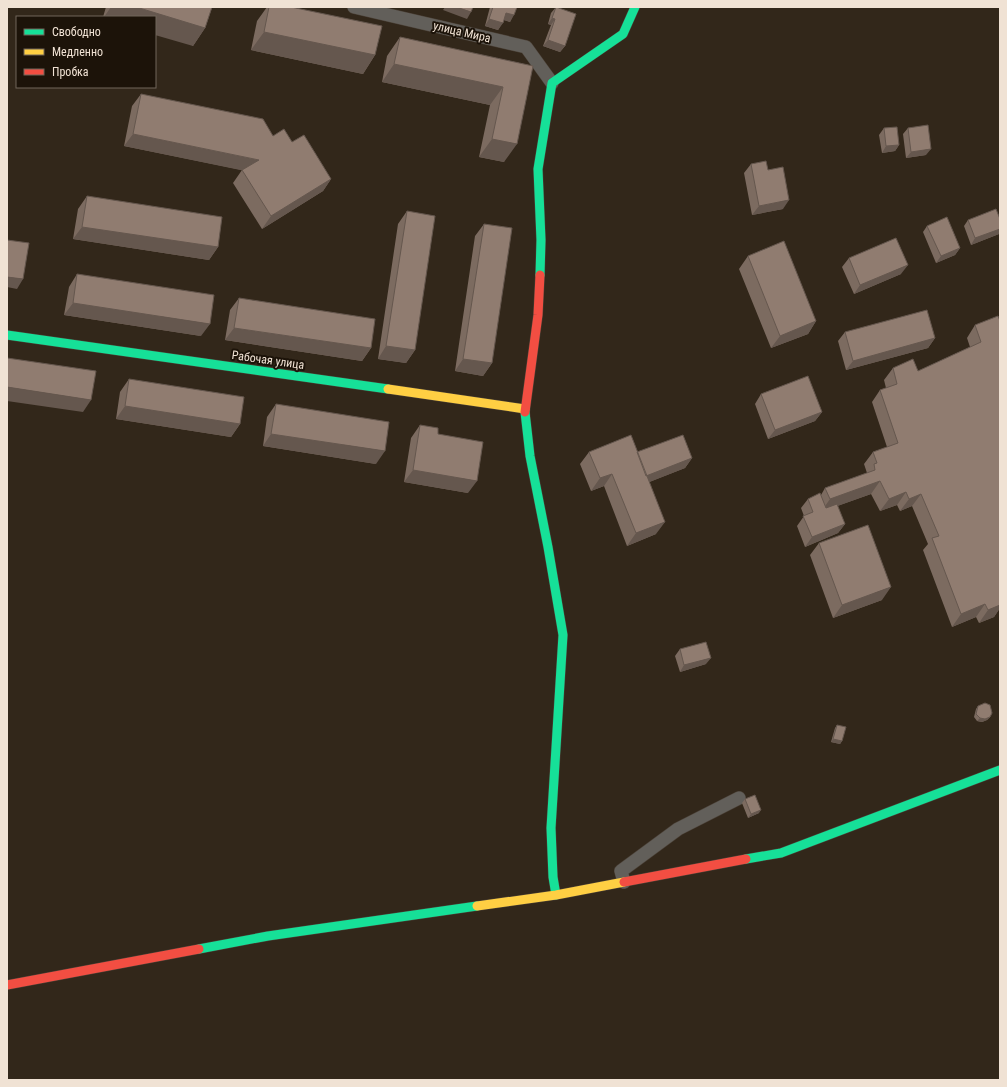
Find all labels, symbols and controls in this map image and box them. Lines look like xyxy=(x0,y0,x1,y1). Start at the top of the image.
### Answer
legend xyxy=(16,16,156,88)
street label: улица Мира xyxy=(432,19,492,45)
text: Свободно xyxy=(52,25,101,39)
text: Медленно xyxy=(52,45,103,59)
text: Пробка xyxy=(52,65,89,79)
street label: Рабочая улица xyxy=(231,348,305,372)

